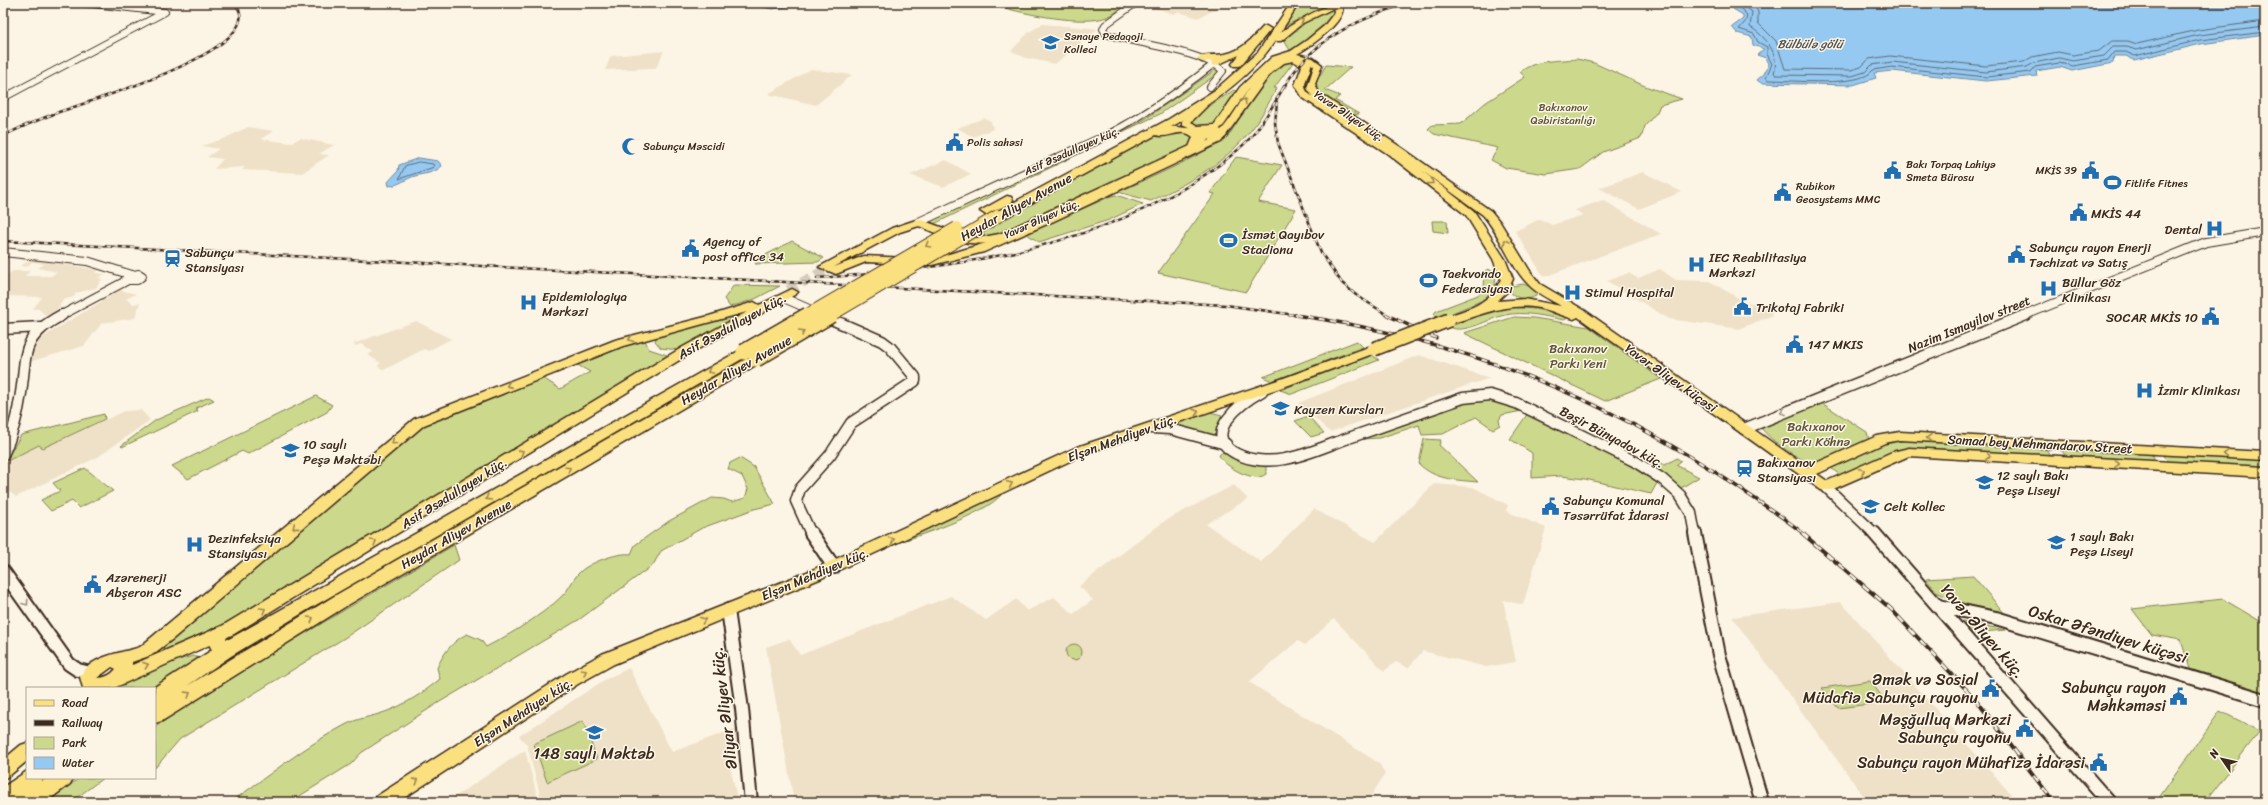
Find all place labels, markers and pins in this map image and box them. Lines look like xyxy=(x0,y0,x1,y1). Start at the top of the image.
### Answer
place label: Sənaye Pedaqoji Kolleci xyxy=(1064,27,1144,59)
school or university icon: Sənaye Pedaqoji Kolleci xyxy=(1041,32,1061,52)
public building icon: Polis sahəsi xyxy=(944,132,964,152)
place label: Polis sahəsi xyxy=(967,133,1024,152)
mosque icon: Sabunçu Məscidi xyxy=(620,136,640,156)
place label: Sabunçu Məscidi xyxy=(643,137,726,156)
place label: Bakı Torpaq Lahiyə Smeta Bürosu xyxy=(1906,155,1996,187)
public building icon: Bakı Torpaq Lahiyə Smeta Bürosu xyxy=(1883,160,1903,180)
public building icon: MKİS 39 xyxy=(2080,160,2100,180)
place label: MKİS 39 xyxy=(2035,161,2077,180)
sports icon: Fitlife Fitnes xyxy=(2102,173,2122,193)
place label: Fitlife Fitnes xyxy=(2125,174,2188,193)
place label: Rubikon Geosystems MMC xyxy=(1796,177,1881,209)
public building icon: Rubikon Geosystems MMC xyxy=(1773,182,1793,202)
place label: MKİS 44 xyxy=(2091,202,2141,225)
public building icon: MKİS 44 xyxy=(2068,203,2088,223)
place label: Dental xyxy=(2165,218,2202,241)
hospital icon: Dental xyxy=(2205,219,2225,239)
place label: İsmət Qayıbov Stadionu xyxy=(1241,223,1325,261)
place label: Agency of post office 34 xyxy=(702,230,784,268)
sports icon: İsmət Qayıbov Stadionu xyxy=(1219,231,1239,251)
place label: Sabunçu rayon Enerji Təchizat və Satış xyxy=(2029,236,2151,274)
public building icon: Agency of post office 34 xyxy=(680,238,700,258)
place label: Sabunçu Stansiyası xyxy=(185,241,245,279)
public building icon: Sabunçu rayon Enerji Təchizat və Satış xyxy=(2006,244,2026,264)
place label: IEC Reabilitasiya Mərkəzi xyxy=(1708,246,1807,284)
station icon: Sabunçu Stansiyası xyxy=(162,249,182,269)
hospital icon: IEC Reabilitasiya Mərkəzi xyxy=(1686,254,1706,274)
place label: Taekvondo Federasiyası xyxy=(1442,262,1513,300)
sports icon: Taekvondo Federasiyası xyxy=(1419,270,1439,290)
place label: Büllur Göz Klinikası xyxy=(2062,271,2122,309)
hospital icon: Büllur Göz Klinikası xyxy=(2039,279,2059,299)
place label: Stimul Hospital xyxy=(1585,281,1674,304)
hospital icon: Stimul Hospital xyxy=(1562,282,1582,302)
place label: Epidemiologiya Mərkəzi xyxy=(542,285,627,323)
hospital icon: Epidemiologiya Mərkəzi xyxy=(519,293,539,313)
place label: Trikotaj Fabriki xyxy=(1756,296,1844,319)
public building icon: Trikotaj Fabriki xyxy=(1733,297,1753,317)
place label: SOCAR MKİS 10 xyxy=(2106,306,2198,329)
public building icon: SOCAR MKİS 10 xyxy=(2201,307,2221,327)
place label: 147 MKIS xyxy=(1808,333,1863,356)
public building icon: 147 MKIS xyxy=(1785,334,1805,354)
place label: İzmir Klinikası xyxy=(2157,379,2241,402)
hospital icon: İzmir Klinikası xyxy=(2135,380,2155,400)
place label: Kayzen Kursları xyxy=(1294,398,1384,421)
school or university icon: Kayzen Kursları xyxy=(1271,399,1291,419)
place label: 10 saylı Peşə Məktəbi xyxy=(303,433,381,471)
school or university icon: 10 saylı Peşə Məktəbi xyxy=(280,441,300,461)
place label: Bakıxanov Stansiyası xyxy=(1757,451,1817,489)
station icon: Bakıxanov Stansiyası xyxy=(1734,459,1754,479)
place label: 12 saylı Bakı Peşə Liseyi xyxy=(1997,464,2069,502)
school or university icon: 12 saylı Bakı Peşə Liseyi xyxy=(1974,472,1994,492)
place label: Sabunçu Komunal Təsərrüfat İdarəsi xyxy=(1563,489,1669,527)
place label: Celt Kollec xyxy=(1884,495,1945,518)
school or university icon: Celt Kollec xyxy=(1861,496,1881,516)
public building icon: Sabunçu Komunal Təsərrüfat İdarəsi xyxy=(1540,497,1560,517)
place label: 1 saylı Bakı Peşə Liseyi xyxy=(2070,525,2135,563)
place label: Dezinfeksiya Stansiyası xyxy=(208,527,281,565)
school or university icon: 1 saylı Bakı Peşə Liseyi xyxy=(2047,533,2067,553)
hospital icon: Dezinfeksiya Stansiyası xyxy=(185,535,205,555)
place label: Azərenerji Abşeron ASC xyxy=(105,566,182,604)
public building icon: Azərenerji Abşeron ASC xyxy=(83,574,103,594)
place label: Əmək və Sosial Müdafiə Sabunçu rayonu xyxy=(1803,665,1978,712)
place label: Sabunçu rayon Məhkəməsi xyxy=(2062,673,2167,720)
public building icon: Əmək və Sosial Müdafiə Sabunçu rayonu xyxy=(1981,678,2001,698)
public building icon: Sabunçu rayon Məhkəməsi xyxy=(2169,686,2189,706)
place label: Məşğulluq Mərkəzi Sabunçu rayonu xyxy=(1879,705,2012,752)
public building icon: Məşğulluq Mərkəzi Sabunçu rayonu xyxy=(2014,718,2034,738)
school or university icon: 148 saylı Məktəb xyxy=(584,722,604,742)
place label: 148 saylı Məktəb xyxy=(533,739,655,768)
place label: Sabunçu rayon Mühafizə İdarəsi xyxy=(1857,748,2086,777)
public building icon: Sabunçu rayon Mühafizə İdarəsi xyxy=(2088,752,2108,772)

